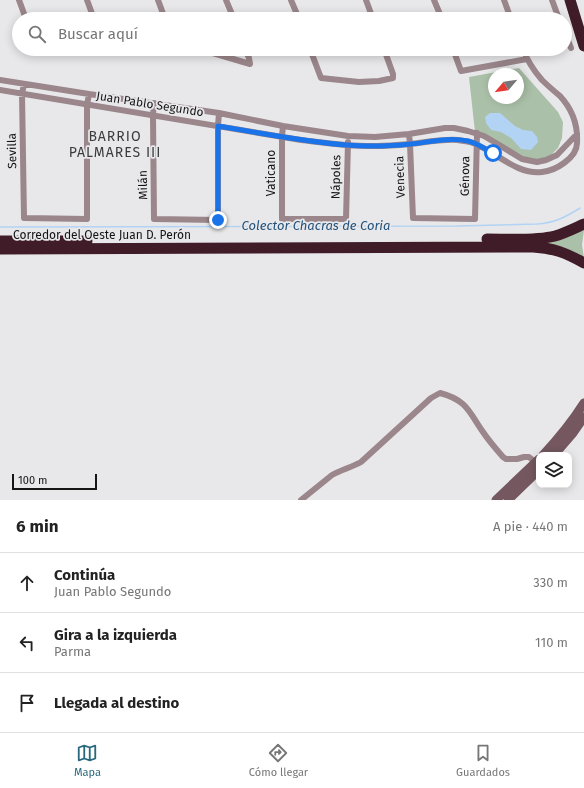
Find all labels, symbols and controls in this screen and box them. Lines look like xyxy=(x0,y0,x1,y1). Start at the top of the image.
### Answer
search box xyxy=(12,12,572,56)
icon: search xyxy=(26,23,48,45)
text: Buscar aquí xyxy=(58,25,138,43)
north arrow xyxy=(488,68,524,104)
street label: Juan Pablo Segundo xyxy=(95,89,205,119)
district label: BARRIO PALMARES III xyxy=(69,128,161,161)
street label: Sevilla xyxy=(5,133,19,169)
route start xyxy=(484,144,502,162)
street label: Vaticano xyxy=(264,150,278,196)
street label: Nápoles xyxy=(329,154,343,199)
street label: Venecia xyxy=(392,156,408,198)
street label: Génova xyxy=(458,156,472,196)
street label: Milán xyxy=(136,170,150,200)
route end xyxy=(209,211,227,229)
water label: Colector Chacras de Coria xyxy=(242,218,390,233)
street label: Corredor del Oeste Juan D. Perón xyxy=(13,228,191,242)
map controls xyxy=(536,452,572,488)
button: layers xyxy=(536,452,572,488)
scale bar xyxy=(12,472,97,491)
text: 100 m xyxy=(18,474,47,487)
text: 6 min xyxy=(16,516,59,537)
text: A pie · 440 m xyxy=(493,519,568,534)
text: Continúa xyxy=(54,566,115,584)
icon: ahead xyxy=(16,572,38,594)
text: 330 m xyxy=(533,575,568,590)
text: Juan Pablo Segundo xyxy=(54,584,171,599)
text: Gira a la izquierda xyxy=(54,626,177,644)
icon: left xyxy=(16,632,38,654)
text: 110 m xyxy=(535,635,568,650)
text: Parma xyxy=(54,644,91,659)
icon: arrive xyxy=(16,692,38,714)
text: Llegada al destino xyxy=(54,694,179,712)
tab: Mapa xyxy=(74,742,101,779)
tab: Cómo llegar xyxy=(249,742,308,779)
tab: Guardados xyxy=(456,742,510,779)

